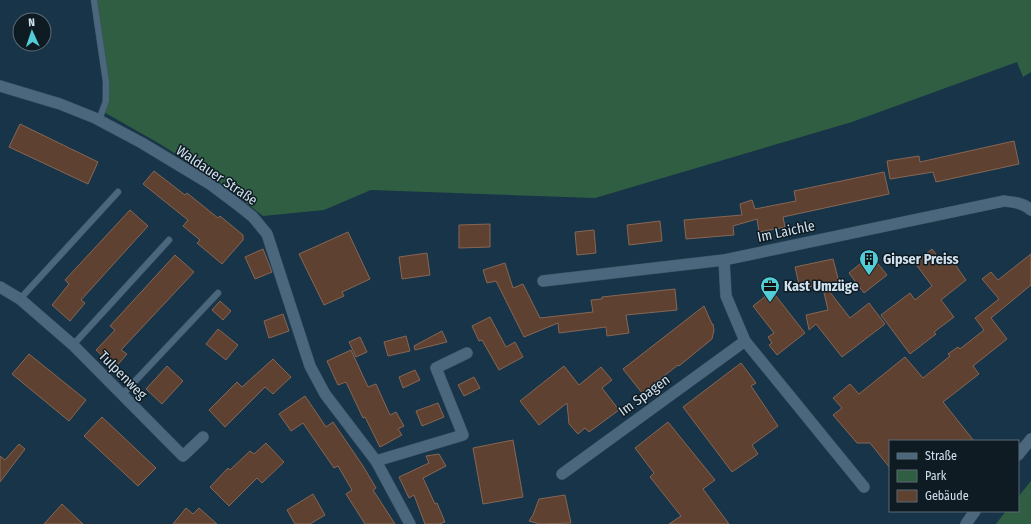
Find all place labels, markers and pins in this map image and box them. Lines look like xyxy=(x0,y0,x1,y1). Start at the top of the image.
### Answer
building icon: Gipser Preiss xyxy=(858,248,880,276)
place label: Gipser Preiss xyxy=(883,251,959,268)
office icon: Kast Umzüge xyxy=(759,275,781,303)
place label: Kast Umzüge xyxy=(784,278,859,295)

